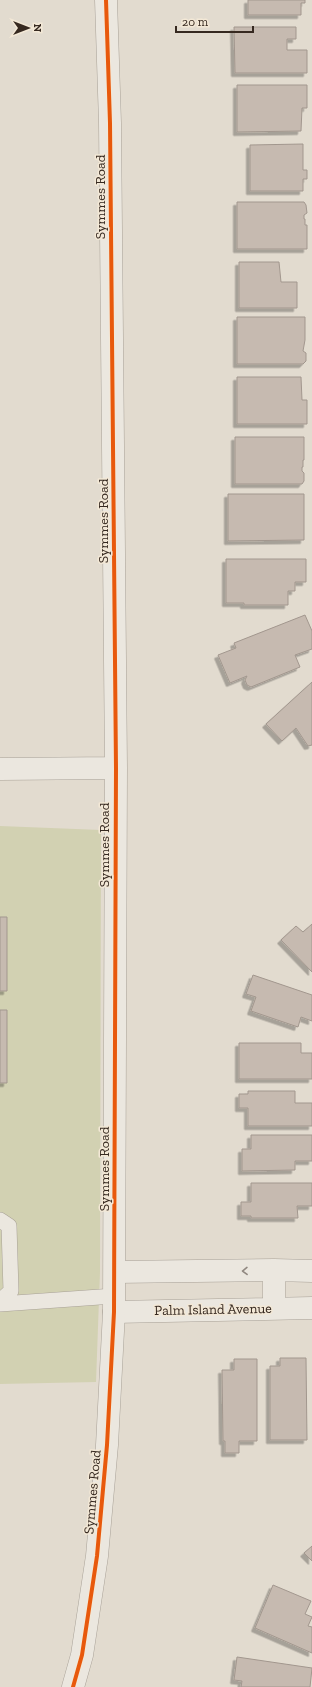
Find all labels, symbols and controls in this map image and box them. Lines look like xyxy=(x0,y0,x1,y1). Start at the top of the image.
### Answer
north arrow xyxy=(8,8,48,48)
scale bar xyxy=(176,8,253,34)
text: 20 m xyxy=(182,15,209,29)
text: N xyxy=(31,24,44,33)
street label: Symmes Road xyxy=(92,154,109,239)
street label: Symmes Road xyxy=(95,478,112,563)
street label: Symmes Road xyxy=(96,802,113,887)
street label: Symmes Road xyxy=(96,1126,113,1211)
one-way arrow xyxy=(242,1266,248,1275)
street label: Palm Island Avenue xyxy=(154,1300,272,1319)
street label: Symmes Road xyxy=(80,1449,105,1535)

